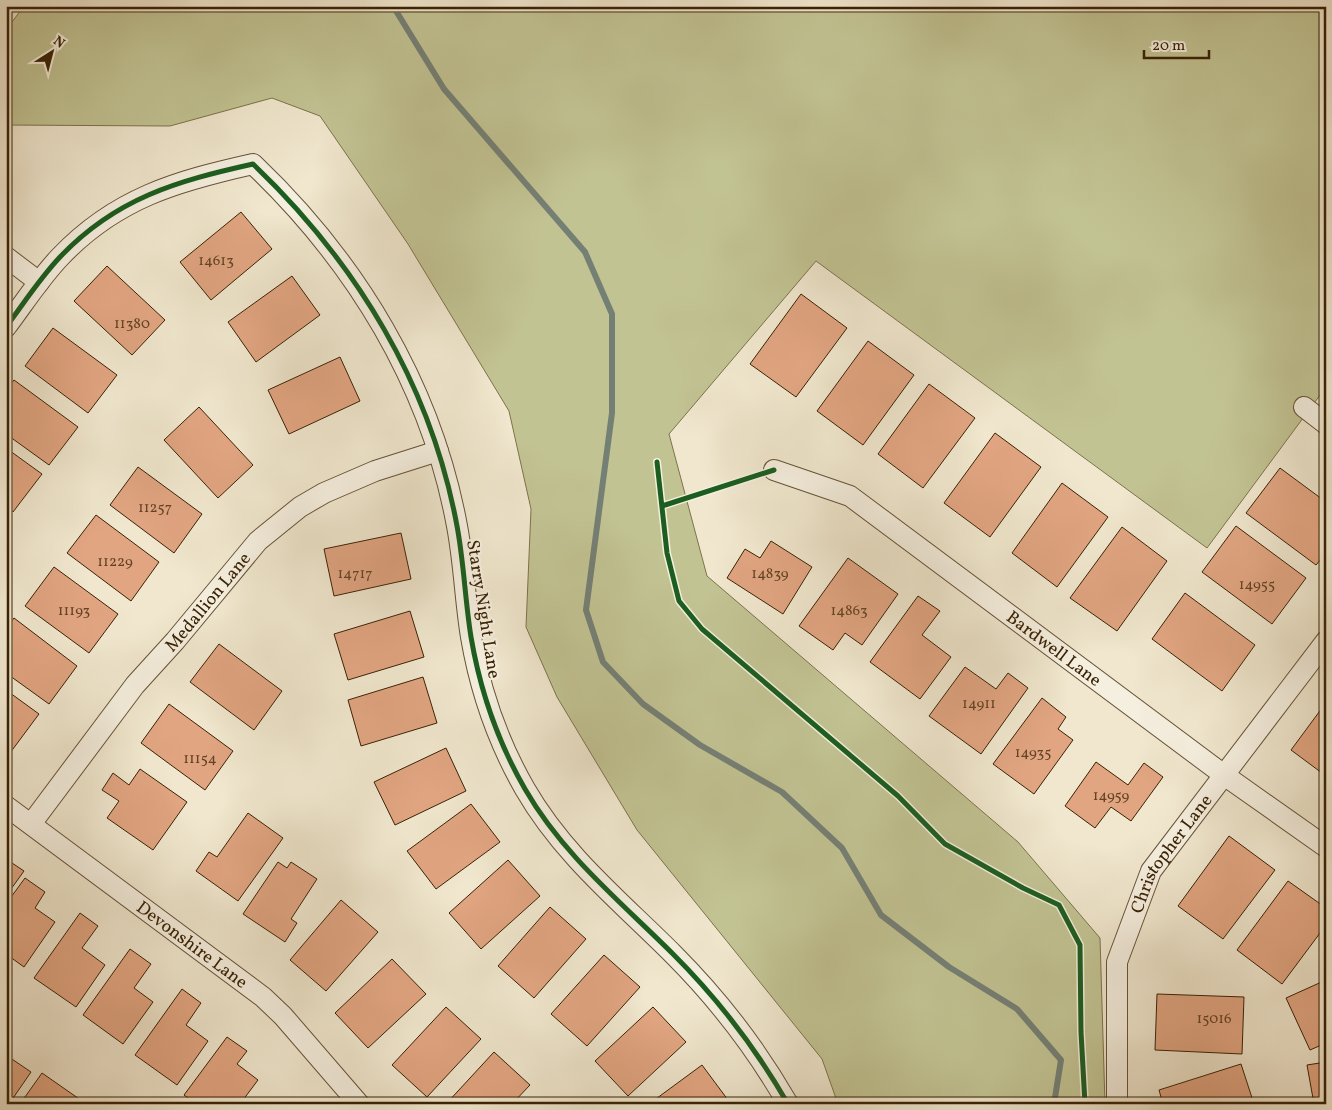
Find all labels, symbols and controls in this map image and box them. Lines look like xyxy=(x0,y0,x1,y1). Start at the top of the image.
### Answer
north arrow xyxy=(28,28,78,78)
scale bar xyxy=(1144,28,1210,60)
text: N xyxy=(49,32,68,53)
text: 20 m xyxy=(1152,36,1185,57)
house number: 14613 xyxy=(198,251,234,272)
house number: 11380 xyxy=(114,314,150,335)
house number: 11257 xyxy=(138,498,172,519)
street label: Starry Night Lane xyxy=(459,538,506,680)
street label: Medallion Lane xyxy=(160,548,257,658)
house number: 11229 xyxy=(97,552,133,573)
house number: 14717 xyxy=(337,564,373,585)
house number: 14839 xyxy=(751,564,789,585)
house number: 14955 xyxy=(1239,575,1275,596)
house number: 11193 xyxy=(58,601,90,622)
house number: 14863 xyxy=(830,601,868,622)
street label: Bardwell Lane xyxy=(1000,606,1106,693)
house number: 14911 xyxy=(962,694,996,715)
house number: 14935 xyxy=(1015,743,1051,764)
house number: 11154 xyxy=(183,749,217,770)
house number: 14959 xyxy=(1093,786,1130,807)
street label: Christopher Lane xyxy=(1125,790,1219,917)
street label: Devonshire Lane xyxy=(130,896,252,995)
house number: 15016 xyxy=(1196,1009,1232,1030)

